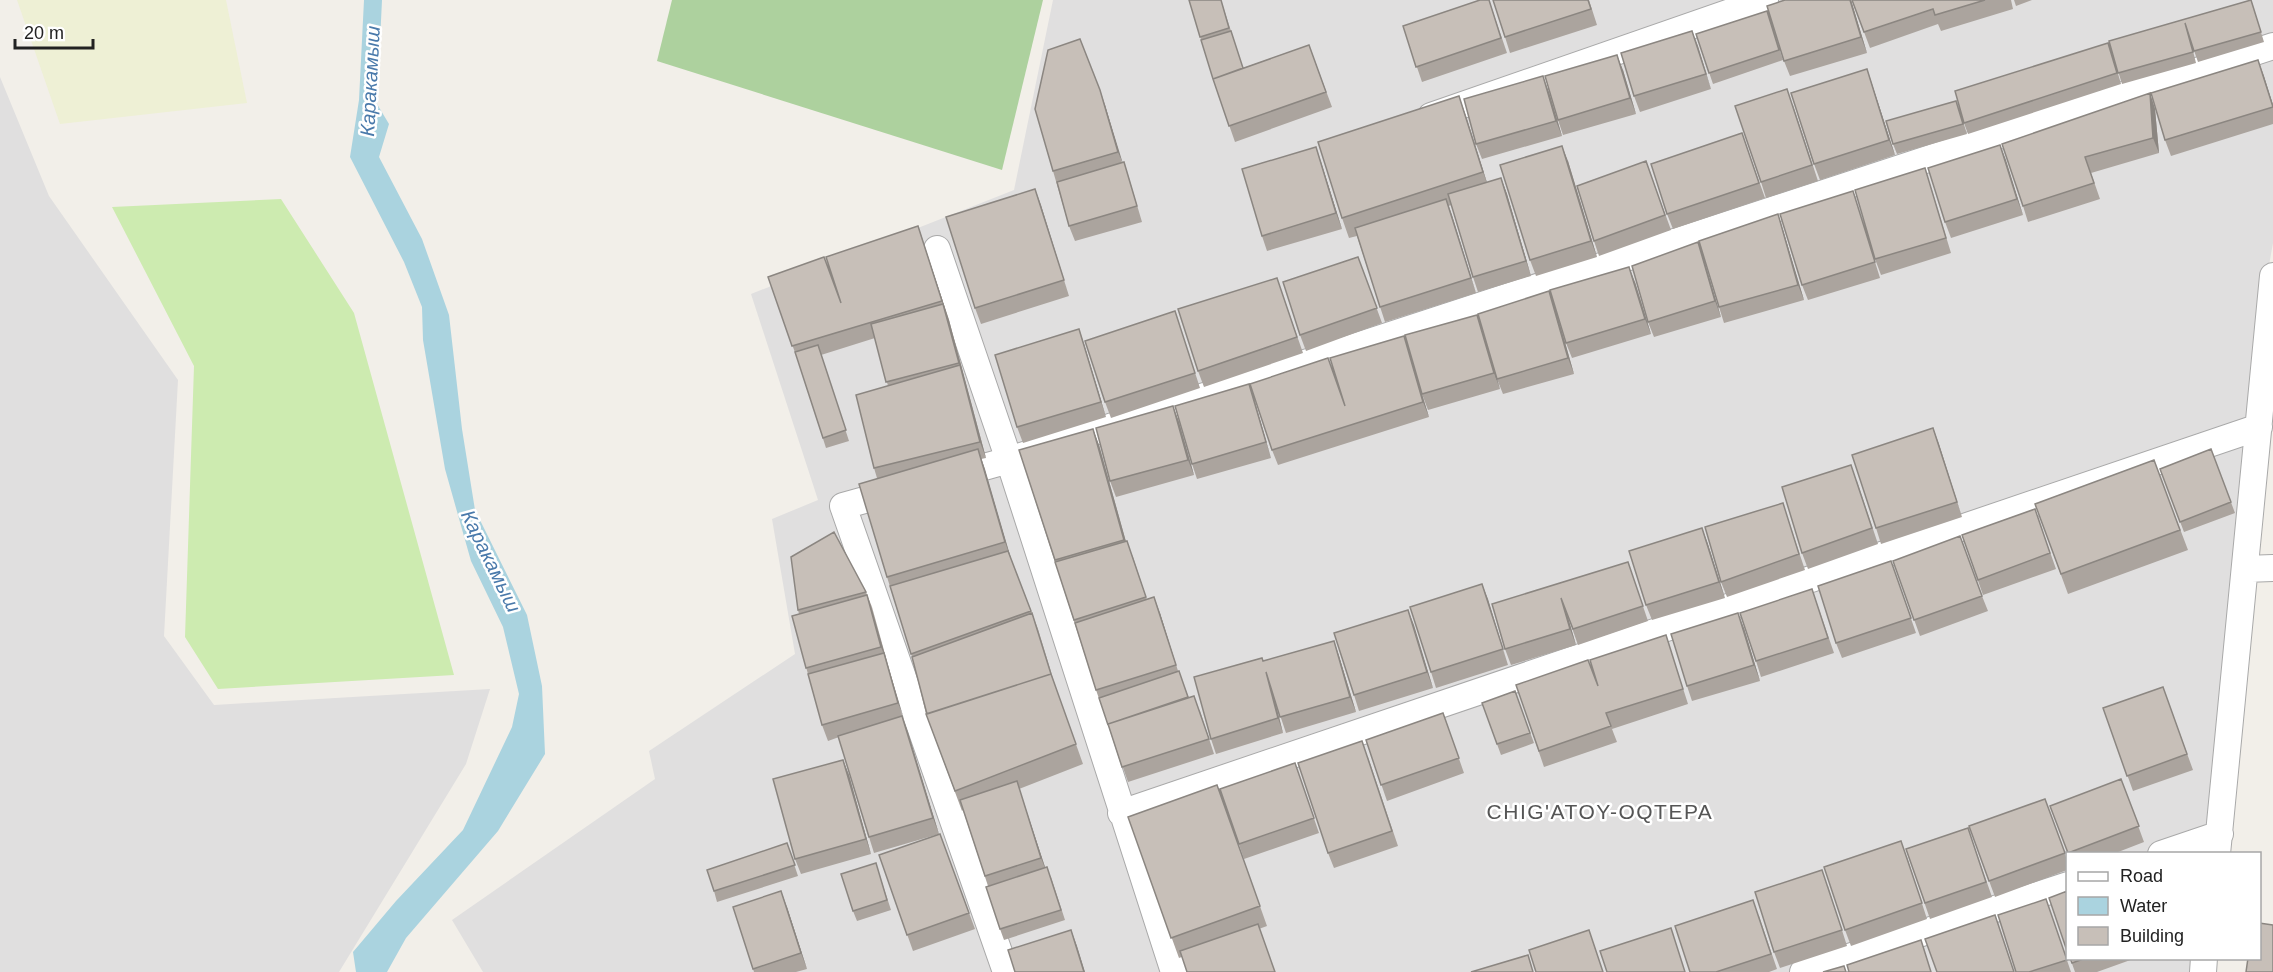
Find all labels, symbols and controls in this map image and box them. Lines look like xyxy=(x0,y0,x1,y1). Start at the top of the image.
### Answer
scale bar xyxy=(15,12,93,50)
text: 20 m xyxy=(24,23,64,43)
water label: Каракамыш xyxy=(356,25,384,137)
water label: Каракамыш xyxy=(457,506,525,616)
district label: CHIG'ATOY-OQTEPA xyxy=(1487,800,1713,823)
legend xyxy=(2066,852,2261,960)
text: Road xyxy=(2120,866,2163,886)
text: Water xyxy=(2120,896,2167,916)
text: Building xyxy=(2120,926,2184,946)

